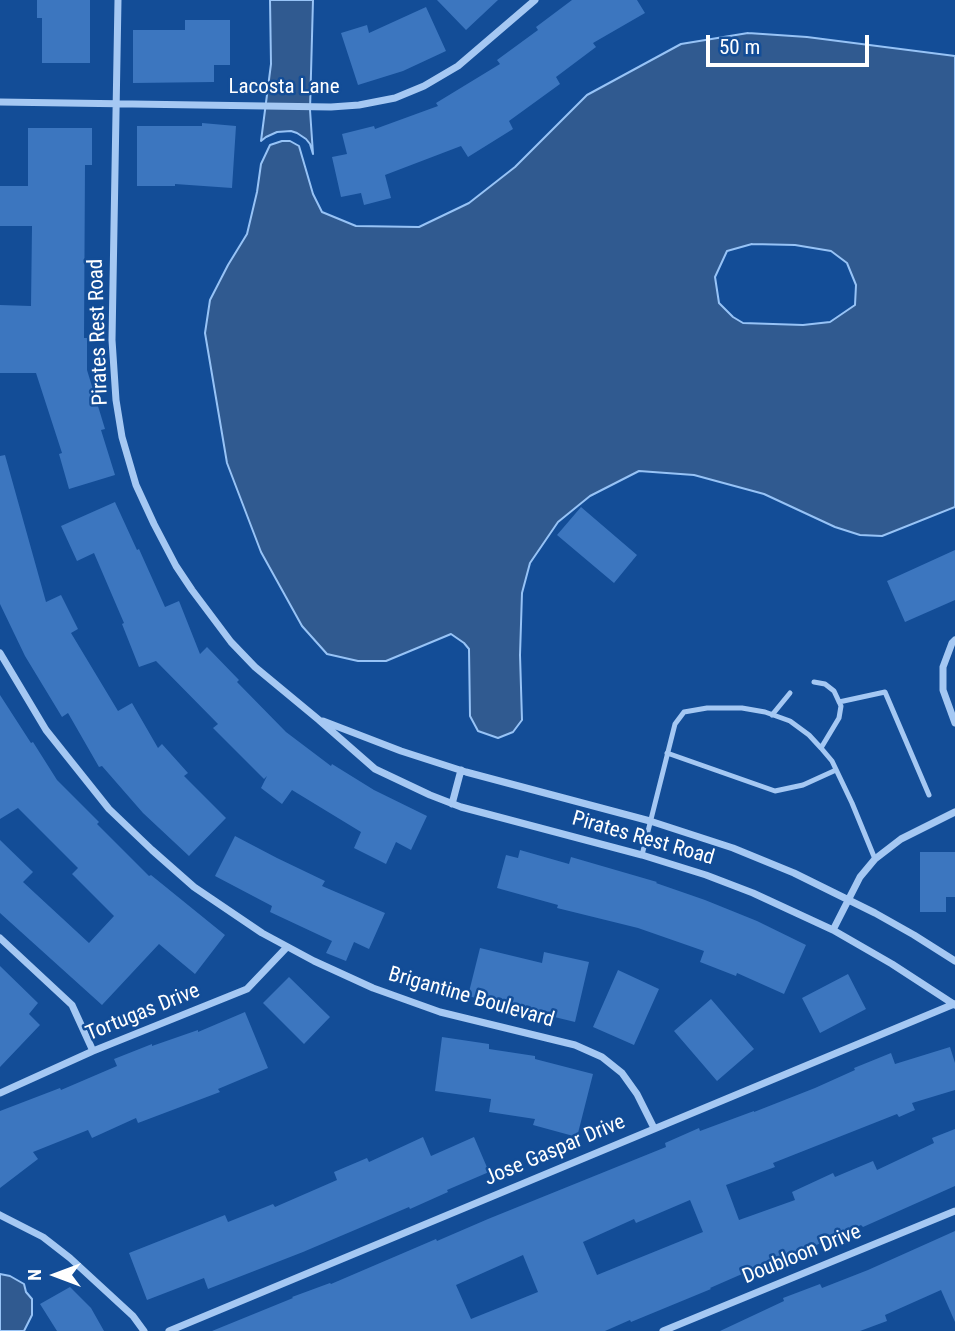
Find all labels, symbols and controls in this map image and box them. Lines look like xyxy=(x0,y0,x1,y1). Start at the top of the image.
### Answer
scale bar xyxy=(710,21,873,65)
text: 50 m xyxy=(719,35,760,59)
street label: Lacosta Lane xyxy=(228,75,340,101)
street label: Pirates Rest Road xyxy=(84,258,114,406)
street label: Pirates Rest Road xyxy=(569,807,717,871)
street label: Brigantine Boulevard xyxy=(385,962,557,1034)
street label: Tortugas Drive xyxy=(82,979,204,1047)
street label: Jose Gaspar Drive xyxy=(481,1110,629,1192)
street label: Doubloon Drive xyxy=(739,1220,865,1290)
north arrow xyxy=(21,1240,91,1310)
text: N xyxy=(23,1269,46,1281)

